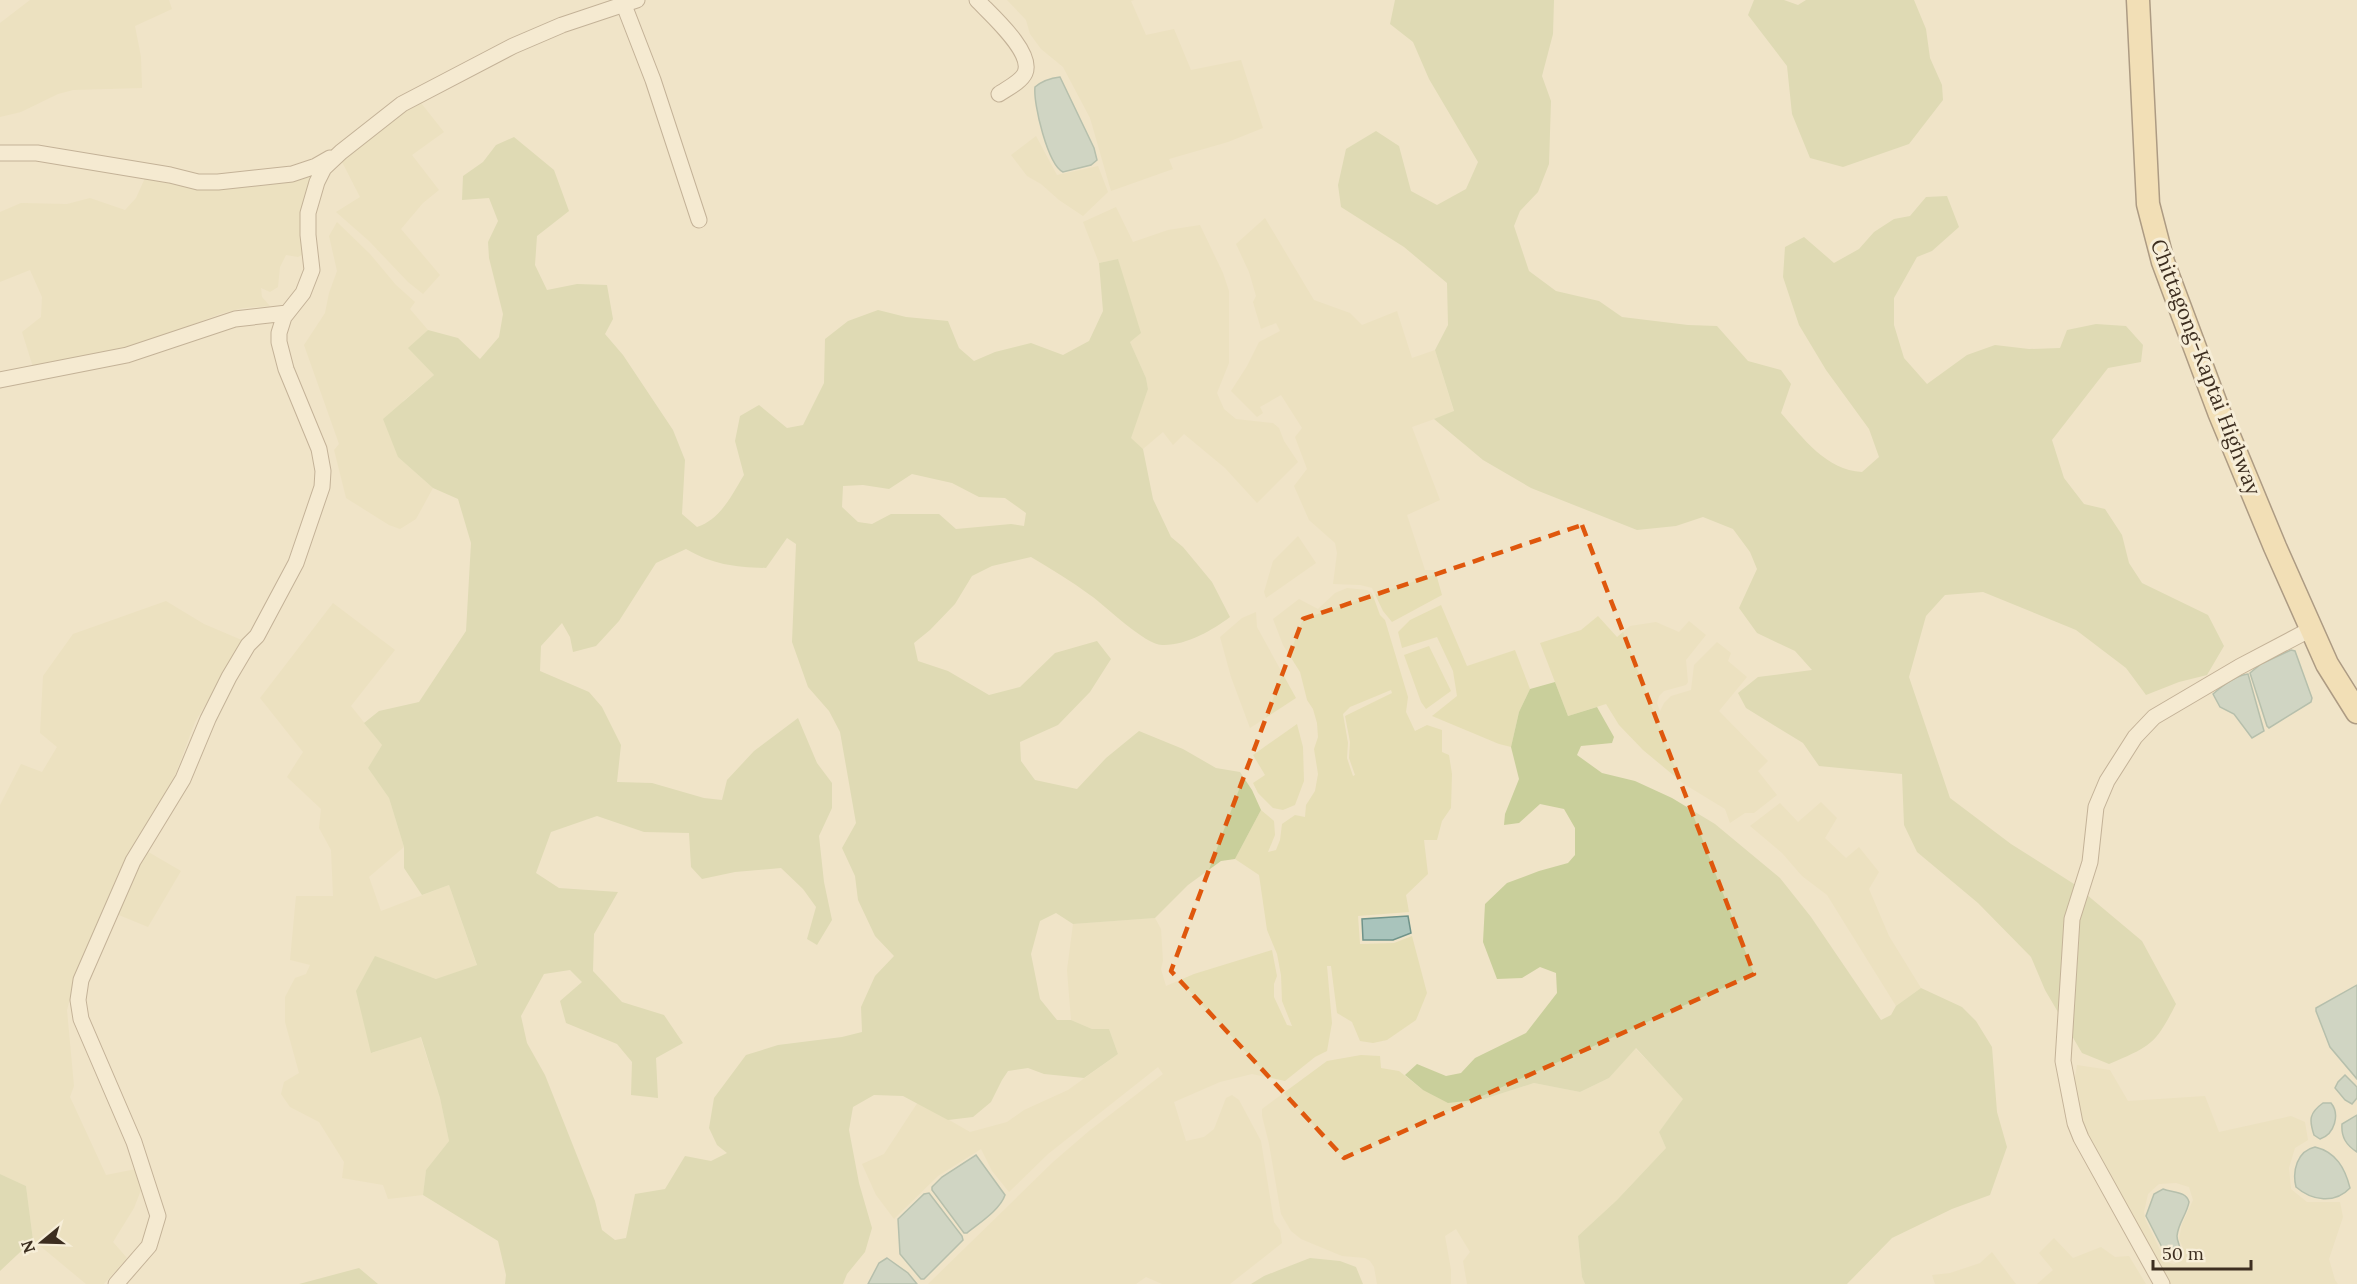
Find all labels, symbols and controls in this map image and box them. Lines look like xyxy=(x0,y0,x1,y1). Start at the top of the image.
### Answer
street label: Chittagong-Kaptai Highway xyxy=(2145,235,2267,499)
north arrow xyxy=(12,1212,72,1272)
scale bar xyxy=(2153,1233,2250,1271)
text: N xyxy=(16,1238,39,1256)
text: 50 m xyxy=(2162,1242,2204,1265)

